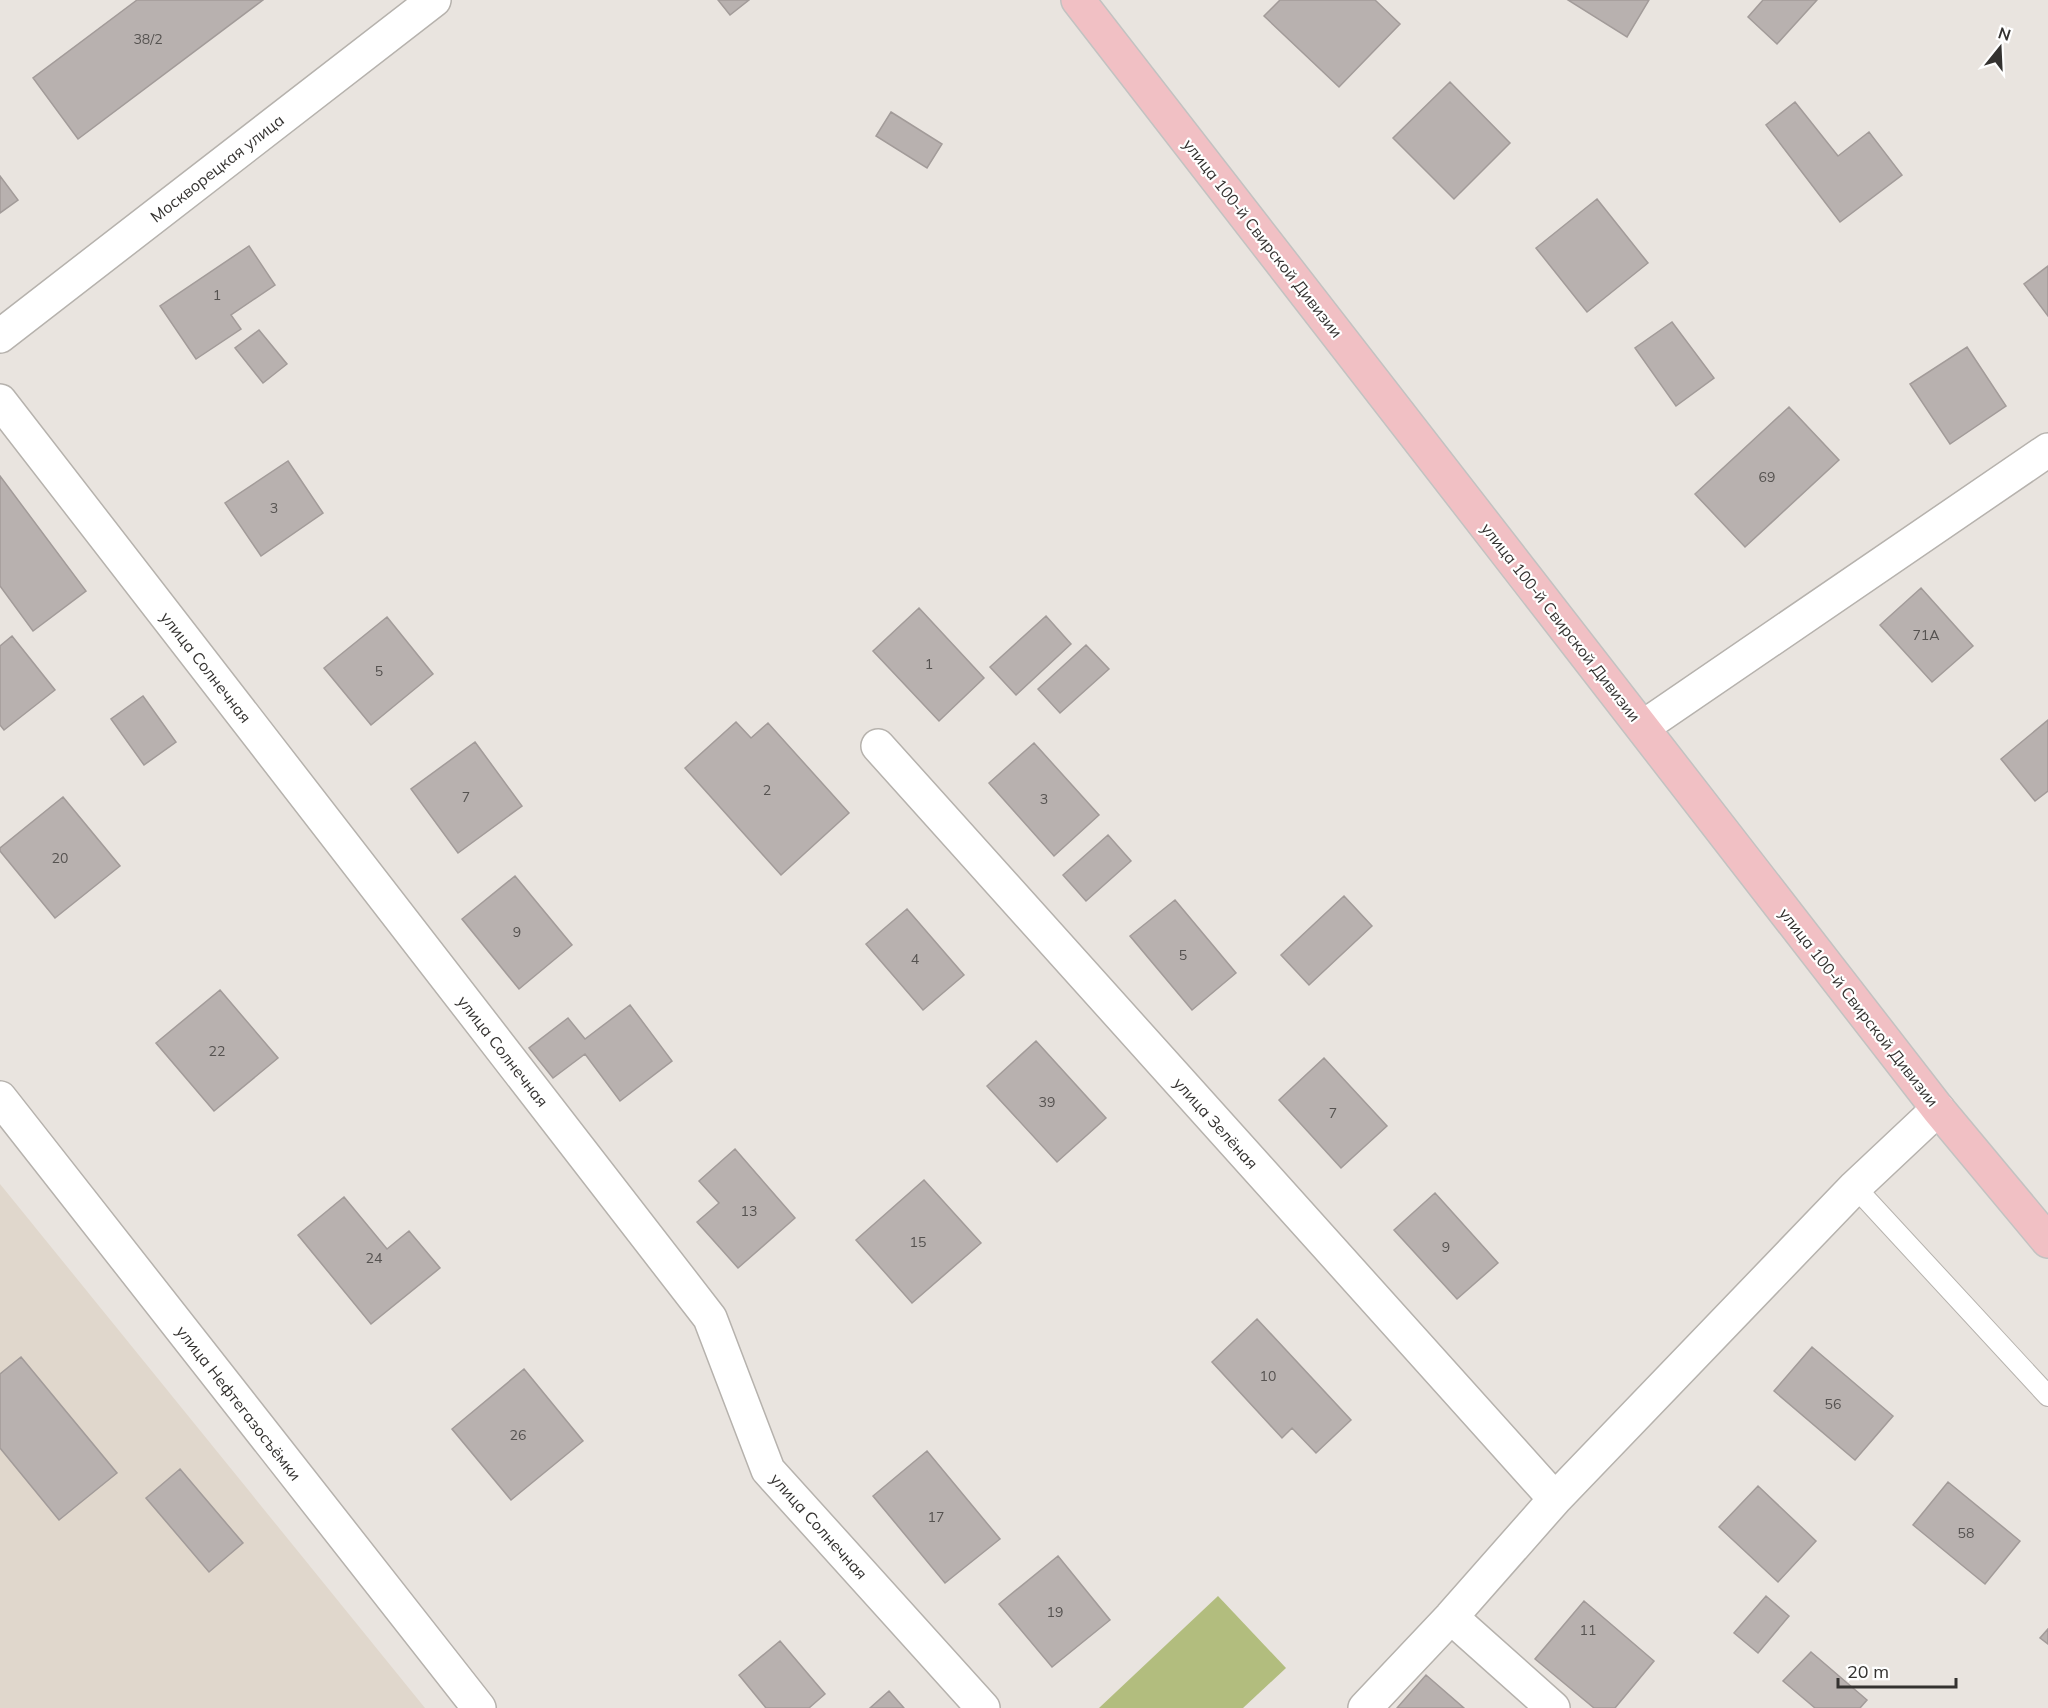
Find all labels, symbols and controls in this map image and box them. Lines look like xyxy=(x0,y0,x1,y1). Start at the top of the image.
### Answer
north arrow xyxy=(1970,18,2030,78)
text: N xyxy=(1996,22,2013,45)
house number: 38/2 xyxy=(133,30,163,48)
street label: Москворецкая улица xyxy=(146,110,288,226)
street label: улица 100-й Свирской Дивизии xyxy=(1179,135,1347,341)
house number: 1 xyxy=(213,286,221,304)
house number: 69 xyxy=(1759,468,1775,486)
house number: 3 xyxy=(270,499,278,517)
street label: улица 100-й Свирской Дивизии xyxy=(1477,519,1645,725)
street label: улица Солнечная xyxy=(156,607,256,727)
house number: 71А xyxy=(1912,626,1940,644)
house number: 1 xyxy=(925,655,933,673)
house number: 5 xyxy=(375,662,383,680)
house number: 2 xyxy=(763,781,771,799)
house number: 7 xyxy=(462,788,470,806)
house number: 3 xyxy=(1040,790,1048,808)
house number: 20 xyxy=(52,849,68,867)
street label: улица 100-й Свирской Дивизии xyxy=(1775,904,1943,1110)
house number: 9 xyxy=(513,923,521,941)
house number: 5 xyxy=(1179,946,1187,964)
house number: 4 xyxy=(911,950,920,968)
street label: улица Солнечная xyxy=(453,991,553,1111)
house number: 22 xyxy=(209,1042,225,1060)
street label: улица Зелёная xyxy=(1170,1073,1262,1173)
house number: 39 xyxy=(1039,1093,1055,1111)
house number: 7 xyxy=(1329,1104,1337,1122)
house number: 13 xyxy=(741,1202,757,1220)
house number: 15 xyxy=(910,1233,926,1251)
house number: 9 xyxy=(1442,1238,1450,1256)
house number: 24 xyxy=(366,1249,383,1267)
street label: улица Нефтегазосъёмки xyxy=(172,1321,306,1485)
house number: 10 xyxy=(1260,1367,1276,1385)
house number: 56 xyxy=(1825,1395,1841,1413)
house number: 26 xyxy=(510,1426,526,1444)
street label: улица Солнечная xyxy=(766,1469,872,1583)
house number: 17 xyxy=(928,1508,944,1526)
house number: 58 xyxy=(1958,1524,1974,1542)
house number: 19 xyxy=(1047,1603,1063,1621)
house number: 11 xyxy=(1580,1621,1596,1639)
scale bar xyxy=(1838,1651,1956,1689)
text: 20 m xyxy=(1847,1660,1889,1683)

